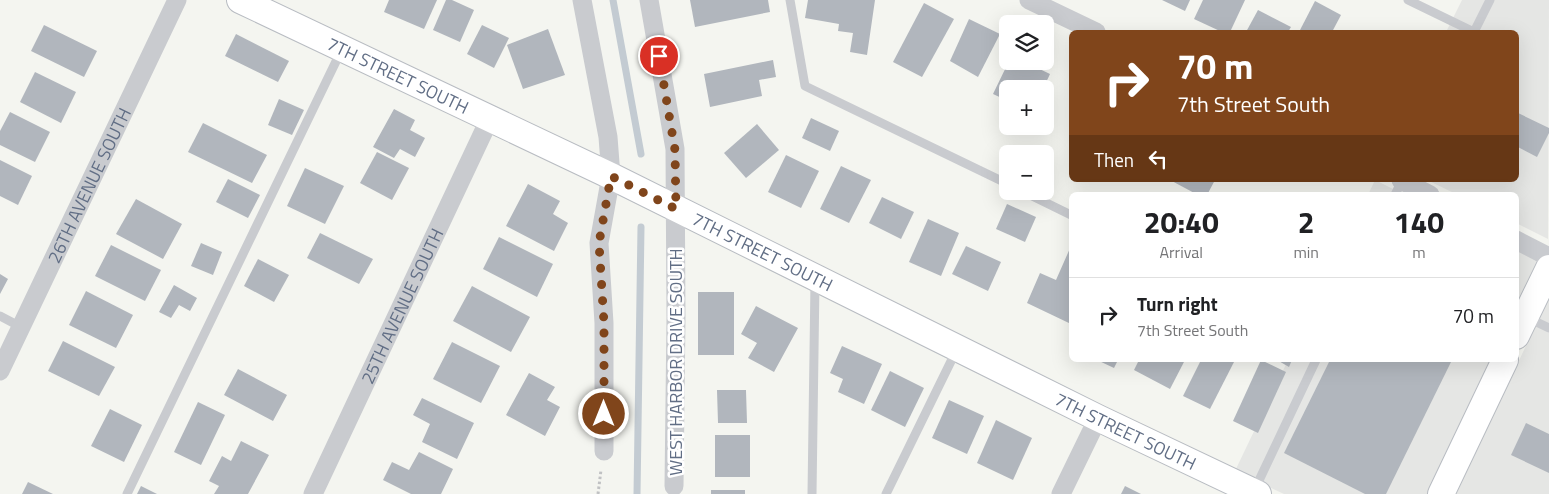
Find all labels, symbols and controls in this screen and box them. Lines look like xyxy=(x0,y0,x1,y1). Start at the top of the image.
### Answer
map controls xyxy=(999,15,1054,200)
button: layers xyxy=(999,15,1054,70)
street label: 7TH STREET SOUTH xyxy=(323,30,474,120)
pin xyxy=(638,35,680,77)
text: 70 m xyxy=(1177,39,1253,93)
icon: arrive xyxy=(645,42,673,70)
icon: right xyxy=(1094,50,1159,115)
button: + xyxy=(999,80,1054,135)
text: 7th Street South xyxy=(1177,87,1330,121)
street label: 26TH AVENUE SOUTH xyxy=(40,103,137,267)
button: − xyxy=(999,145,1054,200)
text: Then xyxy=(1094,145,1134,174)
icon: left xyxy=(1144,145,1172,173)
text: 20:40 xyxy=(1144,199,1219,245)
text: 2 xyxy=(1298,199,1315,245)
text: 140 xyxy=(1394,199,1444,245)
street label: 7TH STREET SOUTH xyxy=(688,205,838,298)
street label: 25TH AVENUE SOUTH xyxy=(353,224,450,388)
text: Arrival xyxy=(1160,240,1203,264)
text: min xyxy=(1293,240,1319,264)
text: m xyxy=(1412,240,1426,264)
street label: WEST HARBOR DRIVE SOUTH xyxy=(662,248,689,476)
text: Turn right xyxy=(1137,289,1218,318)
icon: right xyxy=(1094,301,1122,329)
text: 70 m xyxy=(1453,301,1494,330)
text: 7th Street South xyxy=(1137,318,1248,342)
street label: 7TH STREET SOUTH xyxy=(1050,385,1201,476)
position arrow xyxy=(577,387,629,439)

